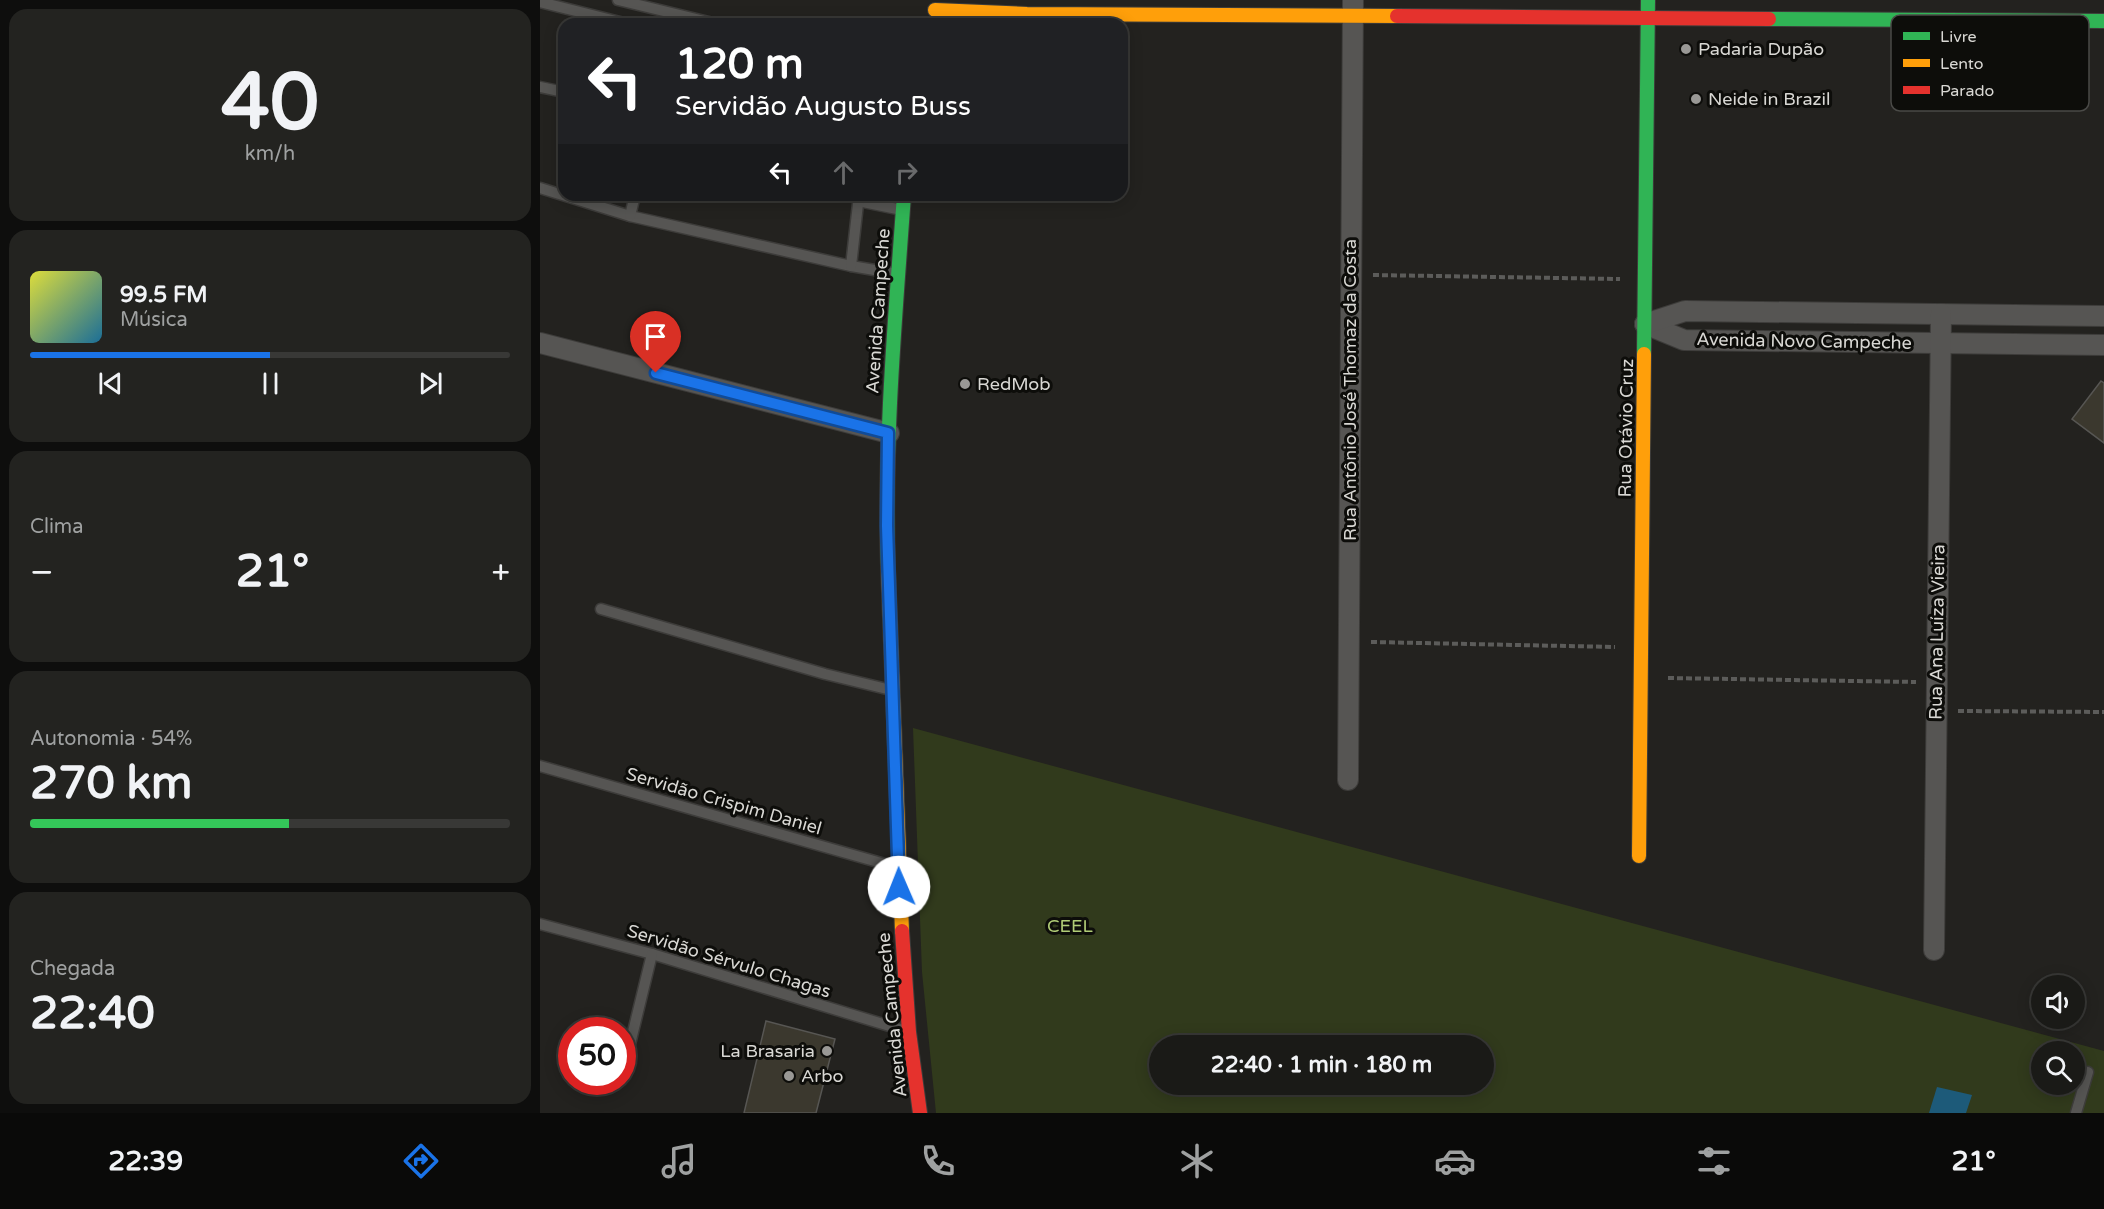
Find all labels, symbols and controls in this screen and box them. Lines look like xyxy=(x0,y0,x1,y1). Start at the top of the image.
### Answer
legend xyxy=(1891,15,2089,111)
text: Livre xyxy=(1940,27,1977,47)
place label: Padaria Dupão xyxy=(1698,38,1824,60)
text: 120 m xyxy=(675,39,804,90)
icon: left xyxy=(576,42,654,120)
marker: Padaria Dupão xyxy=(1679,42,1693,56)
text: Lento xyxy=(1940,54,1984,74)
text: 40 xyxy=(221,56,319,150)
text: Parado xyxy=(1940,81,1994,101)
place label: Neide in Brazil xyxy=(1708,88,1831,110)
text: Servidão Augusto Buss xyxy=(675,90,971,123)
marker: Neide in Brazil xyxy=(1689,92,1703,106)
text: km/h xyxy=(245,142,295,166)
icon: left xyxy=(764,156,797,189)
icon: ahead xyxy=(827,156,860,189)
icon: right xyxy=(890,156,923,189)
street label: Avenida Campeche xyxy=(861,228,895,394)
street label: Rua Antônio José Thomaz da Costa xyxy=(1339,239,1361,541)
text: 99.5 FM xyxy=(120,282,208,308)
text: Música xyxy=(120,308,188,332)
pin xyxy=(630,311,681,373)
icon: arrive xyxy=(639,320,672,353)
street label: Avenida Novo Campeche xyxy=(1696,328,1912,354)
street label: Rua Otávio Cruz xyxy=(1614,358,1638,498)
icon: previous xyxy=(94,367,127,400)
icon: pause xyxy=(254,367,287,400)
icon: next xyxy=(414,367,447,400)
place label: RedMob xyxy=(977,373,1051,395)
marker: RedMob xyxy=(958,377,972,391)
text: Clima xyxy=(30,515,83,539)
street label: Rua Ana Luíza Vieira xyxy=(1924,544,1950,720)
text: 21° xyxy=(236,545,309,599)
text: − xyxy=(30,553,54,592)
text: + xyxy=(491,553,510,592)
text: Autonomia · 54% xyxy=(30,727,192,751)
text: 270 km xyxy=(30,757,192,811)
street label: Servidão Crispim Daniel xyxy=(624,763,824,839)
position arrow xyxy=(867,855,931,919)
park label: CEEL xyxy=(1047,915,1094,937)
street label: Servidão Sérvulo Chagas xyxy=(625,920,833,1002)
street label: Avenida Campeche xyxy=(872,932,912,1098)
text: Chegada xyxy=(30,957,115,981)
map controls xyxy=(2031,975,2085,1095)
button: sound xyxy=(2031,975,2085,1029)
text: 22:40 xyxy=(30,987,155,1041)
speed limit sign: 50 xyxy=(558,1017,636,1095)
place label: La Brasaria xyxy=(720,1040,815,1062)
button: search xyxy=(2031,1041,2085,1095)
marker: La Brasaria xyxy=(820,1044,834,1058)
text: 22:40 · 1 min · 180 m xyxy=(1211,1052,1432,1078)
place label: Arbo xyxy=(801,1065,844,1087)
marker: Arbo xyxy=(782,1069,796,1083)
icon: directions xyxy=(400,1140,442,1182)
icon: music xyxy=(658,1140,700,1182)
icon: phone xyxy=(917,1140,959,1182)
icon: climate xyxy=(1176,1140,1218,1182)
icon: car xyxy=(1434,1140,1476,1182)
icon: filters xyxy=(1693,1140,1735,1182)
text: 22:39 xyxy=(108,1145,183,1178)
text: 21° xyxy=(1952,1145,1996,1178)

